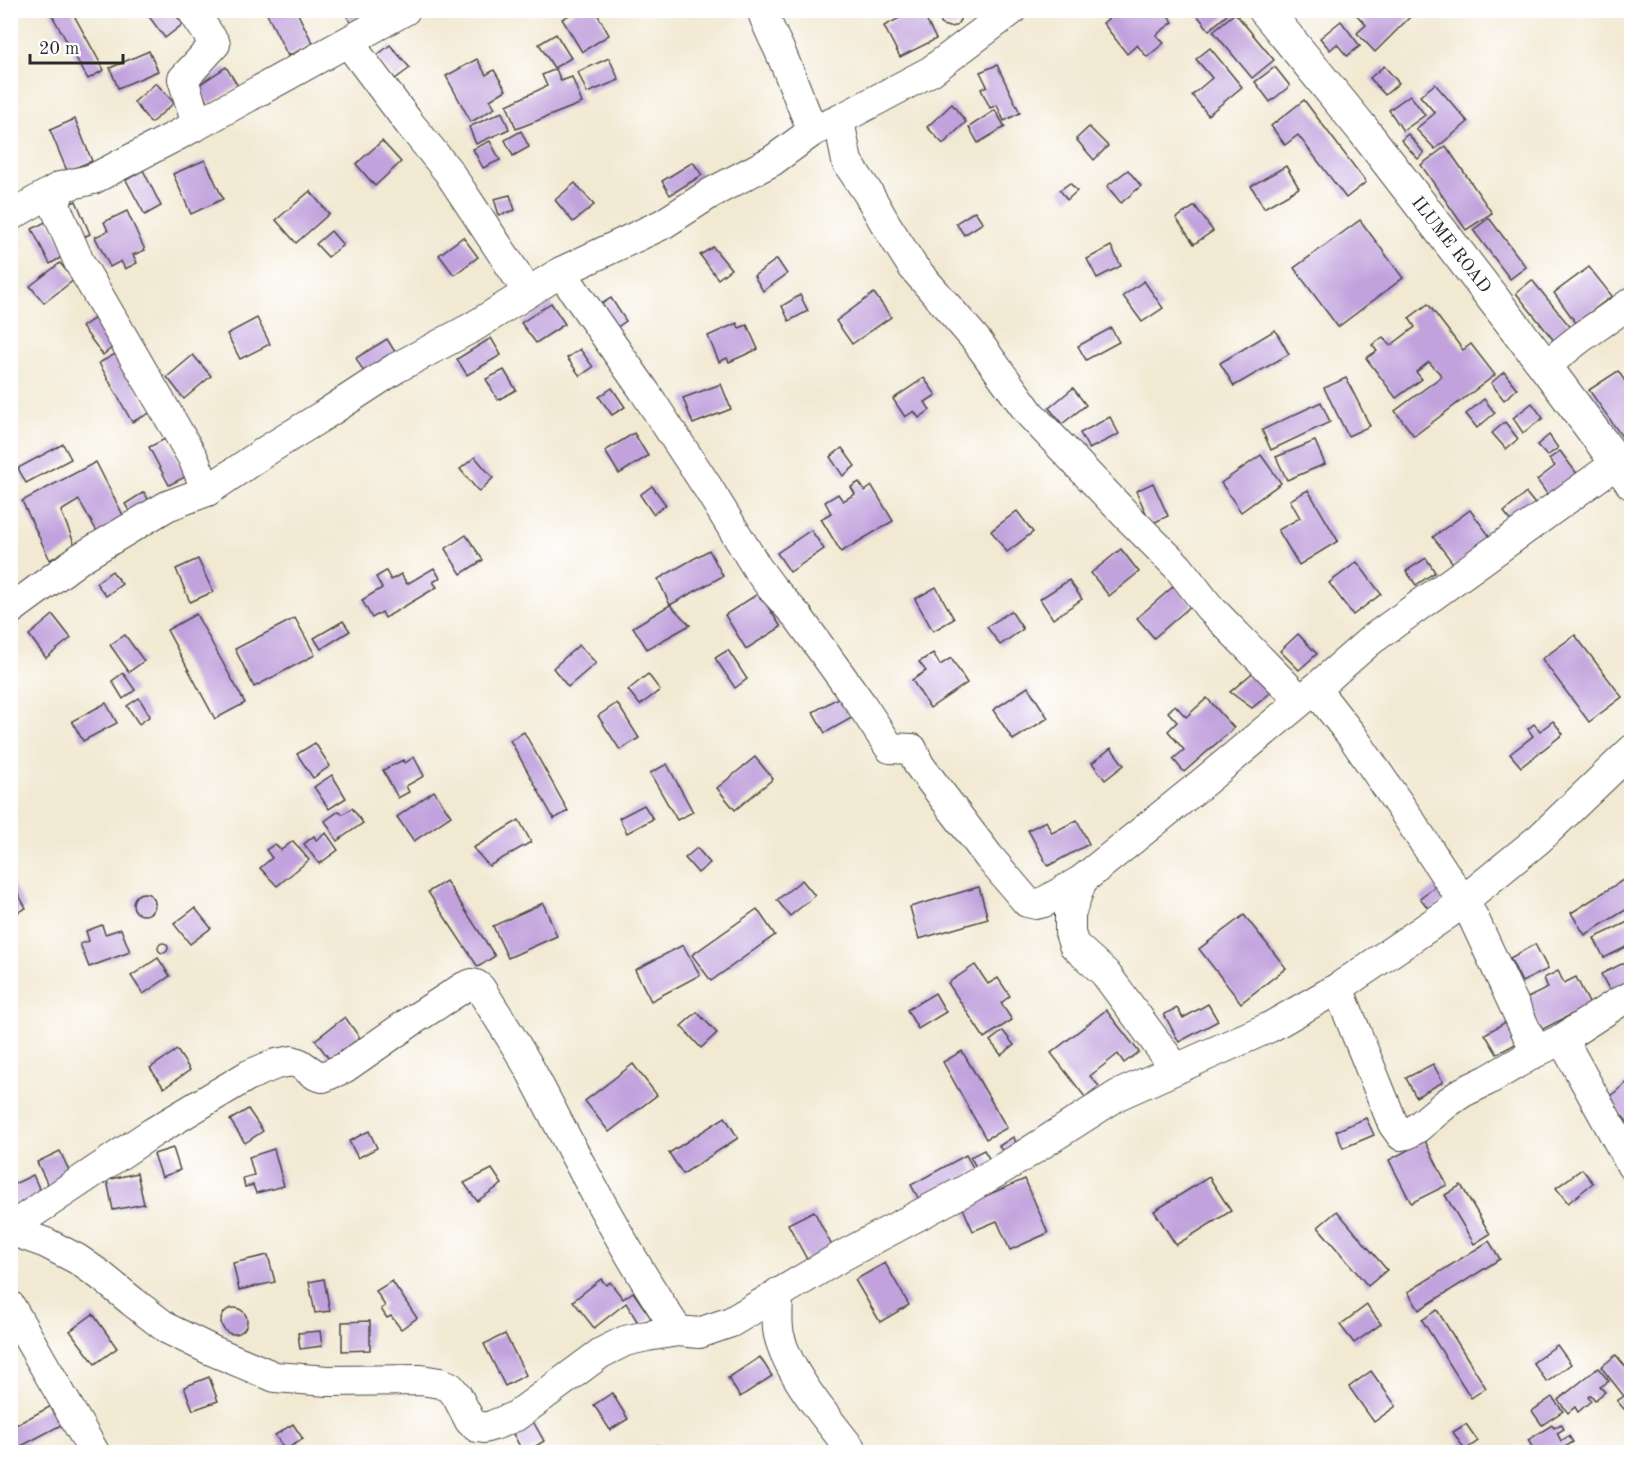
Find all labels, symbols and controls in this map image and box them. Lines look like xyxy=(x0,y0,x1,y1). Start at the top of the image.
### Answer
scale bar xyxy=(30,27,123,65)
text: 20 m xyxy=(39,40,79,58)
street label: ILUME ROAD xyxy=(1408,193,1494,297)

